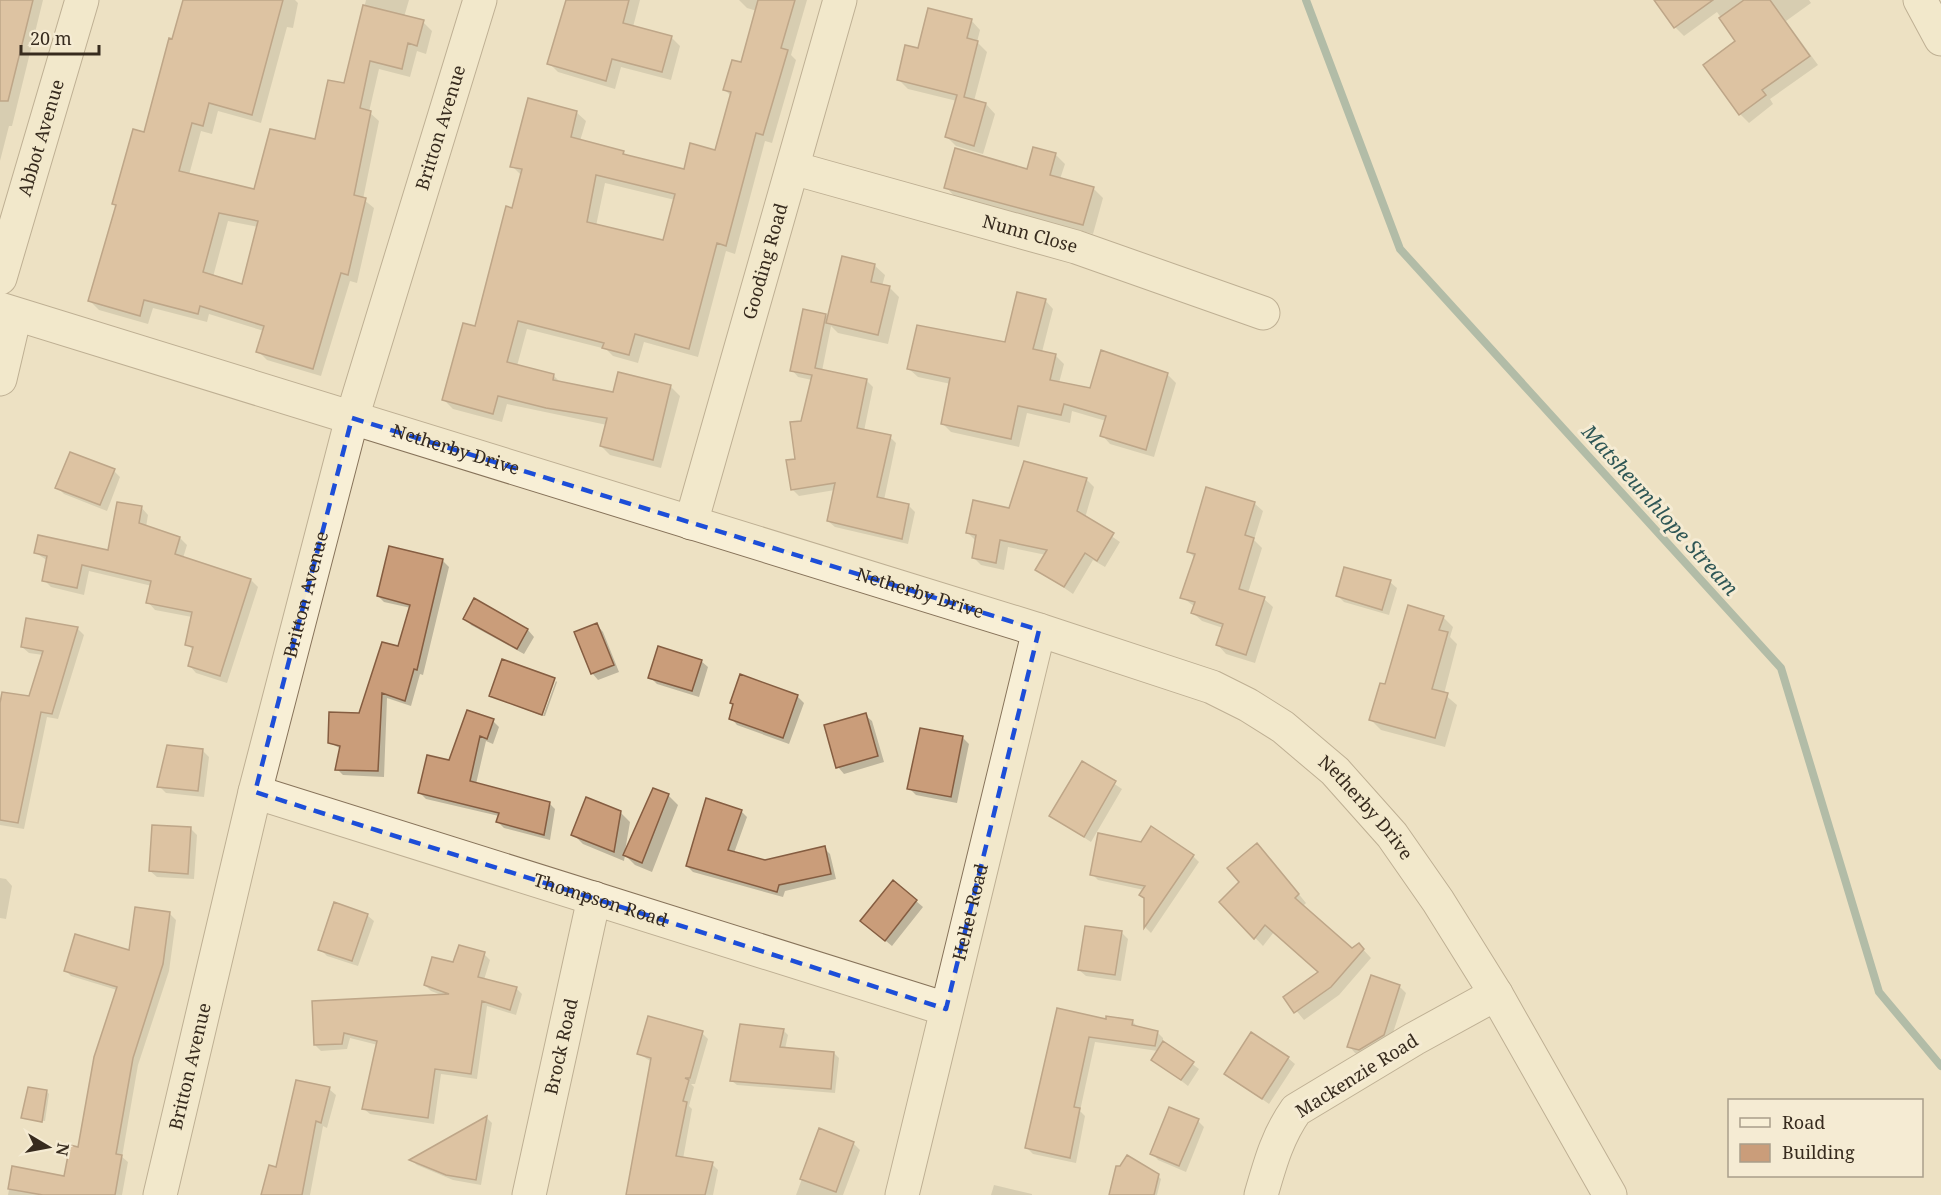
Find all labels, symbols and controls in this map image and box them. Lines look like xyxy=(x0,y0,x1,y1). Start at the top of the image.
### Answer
scale bar xyxy=(21,18,99,56)
text: 20 m xyxy=(30,26,72,50)
street label: Britton Avenue xyxy=(409,62,470,193)
street label: Abbot Avenue xyxy=(12,76,69,199)
street label: Gooding Road xyxy=(737,200,793,322)
street label: Nunn Close xyxy=(980,208,1081,258)
street label: Netherby Drive xyxy=(389,418,523,480)
water label: Matsheumhlope Stream xyxy=(1576,418,1745,601)
street label: Britton Avenue xyxy=(277,528,333,660)
street label: Netherby Drive xyxy=(854,561,987,623)
street label: Netherby Drive xyxy=(1314,749,1419,864)
street label: Hellet Road xyxy=(946,861,993,963)
street label: Thompson Road xyxy=(531,867,671,932)
street label: Brock Road xyxy=(538,996,583,1097)
street label: Britton Avenue xyxy=(163,1000,216,1132)
street label: Mackenzie Road xyxy=(1291,1028,1422,1122)
legend xyxy=(1728,1099,1923,1177)
text: Road xyxy=(1782,1110,1825,1134)
north arrow xyxy=(18,1117,78,1177)
text: Building xyxy=(1782,1140,1855,1164)
text: N xyxy=(51,1141,75,1158)

